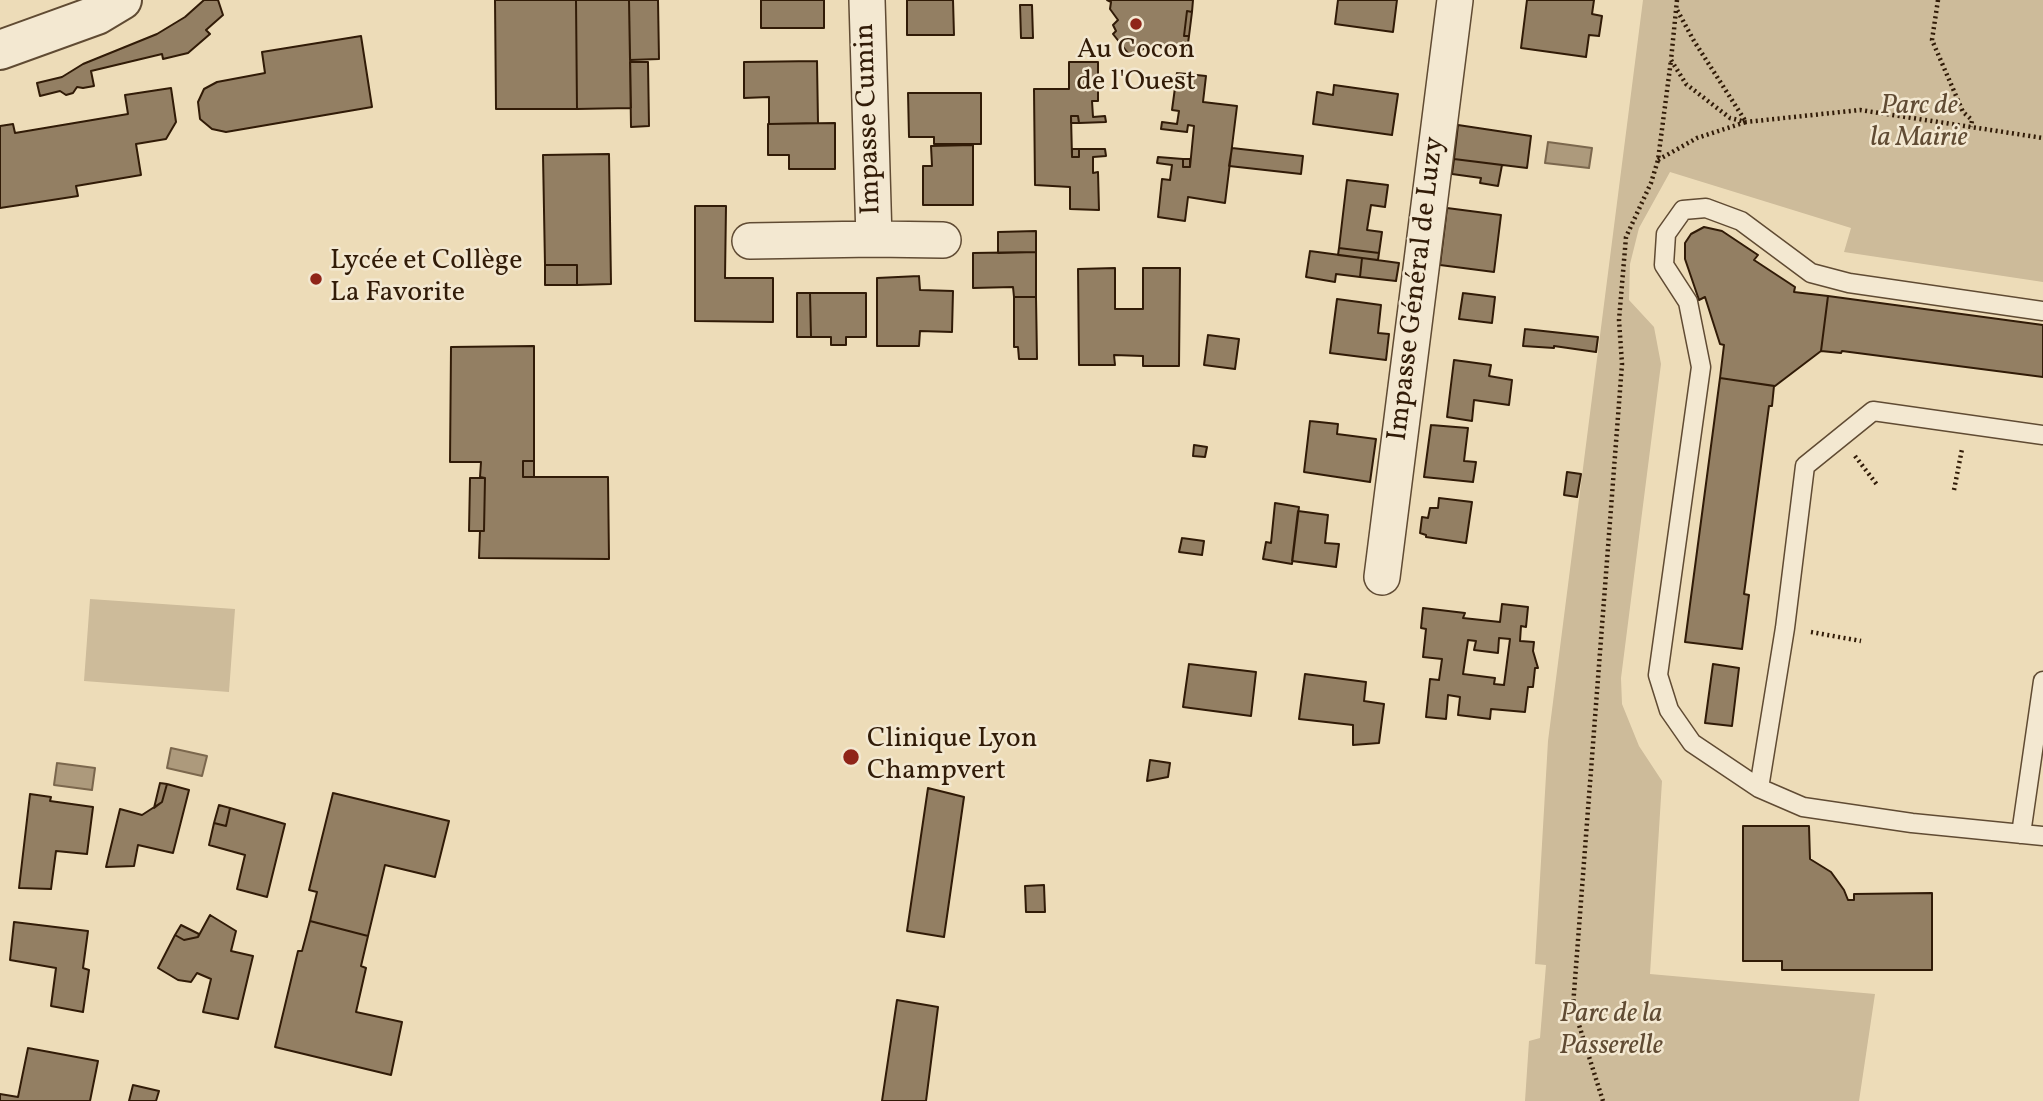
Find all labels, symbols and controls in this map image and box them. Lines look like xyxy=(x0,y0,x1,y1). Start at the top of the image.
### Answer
marker: Au Cocon de l'Ouest xyxy=(1128,16,1144,32)
street label: Impasse Cumin xyxy=(850,23,890,215)
place label: Au Cocon de l'Ouest xyxy=(1076,35,1196,101)
park label: Parc de la Mairie xyxy=(1870,91,1968,157)
street label: Impasse Général de Luzy xyxy=(1383,135,1453,443)
place label: Lycée et Collège La Favorite xyxy=(330,246,522,312)
marker: Lycée et Collège La Favorite xyxy=(308,271,324,287)
place label: Clinique Lyon Champvert xyxy=(867,724,1037,790)
marker: Clinique Lyon Champvert xyxy=(841,747,861,767)
park label: Parc de la Passerelle xyxy=(1559,999,1663,1065)

